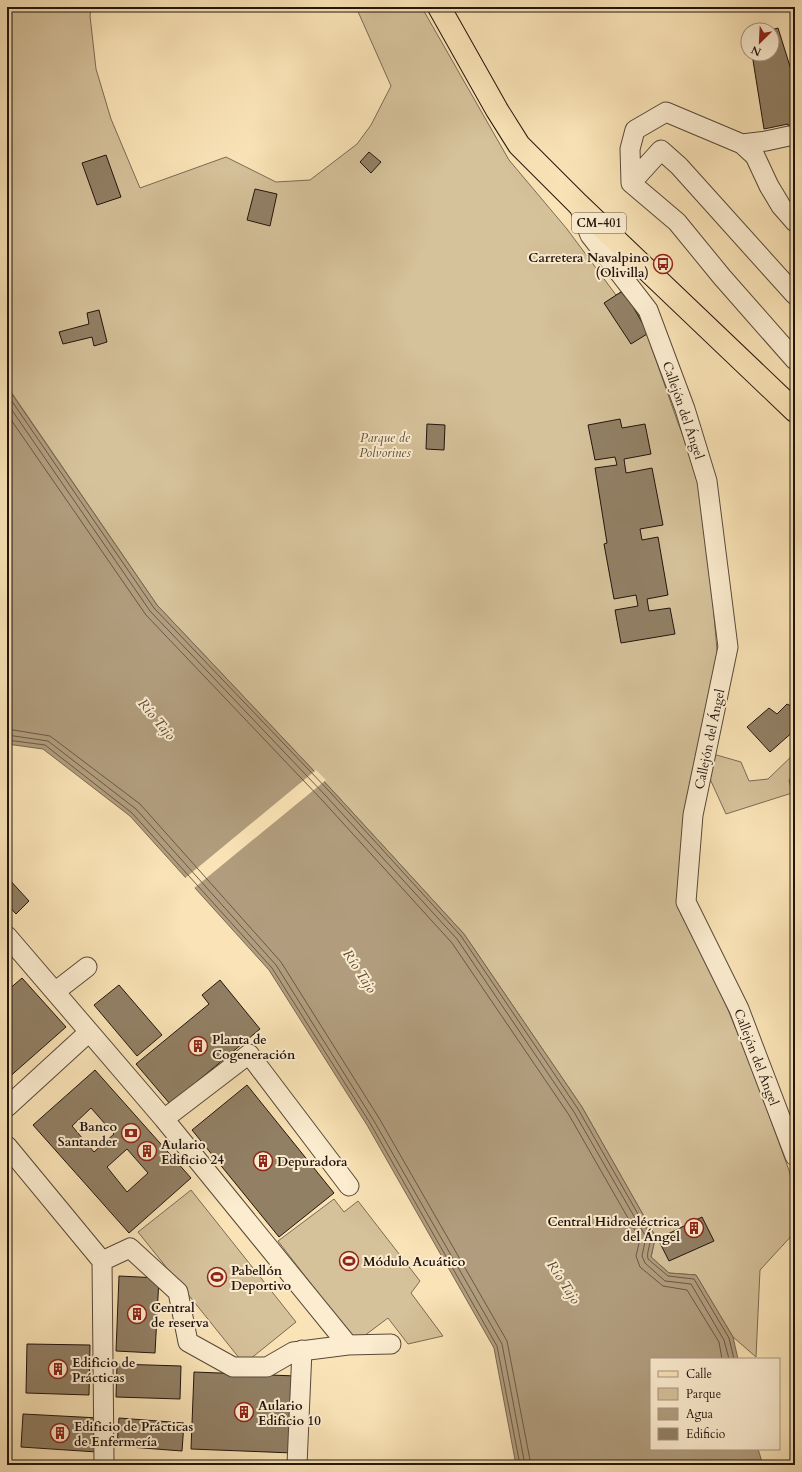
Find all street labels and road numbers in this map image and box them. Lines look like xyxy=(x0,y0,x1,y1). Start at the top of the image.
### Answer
road number: CM-401 xyxy=(572,213,626,233)
street label: Callejón del Ángel xyxy=(658,359,708,462)
street label: Callejón del Ángel xyxy=(691,687,730,791)
street label: Callejón del Ángel xyxy=(729,1006,783,1109)

